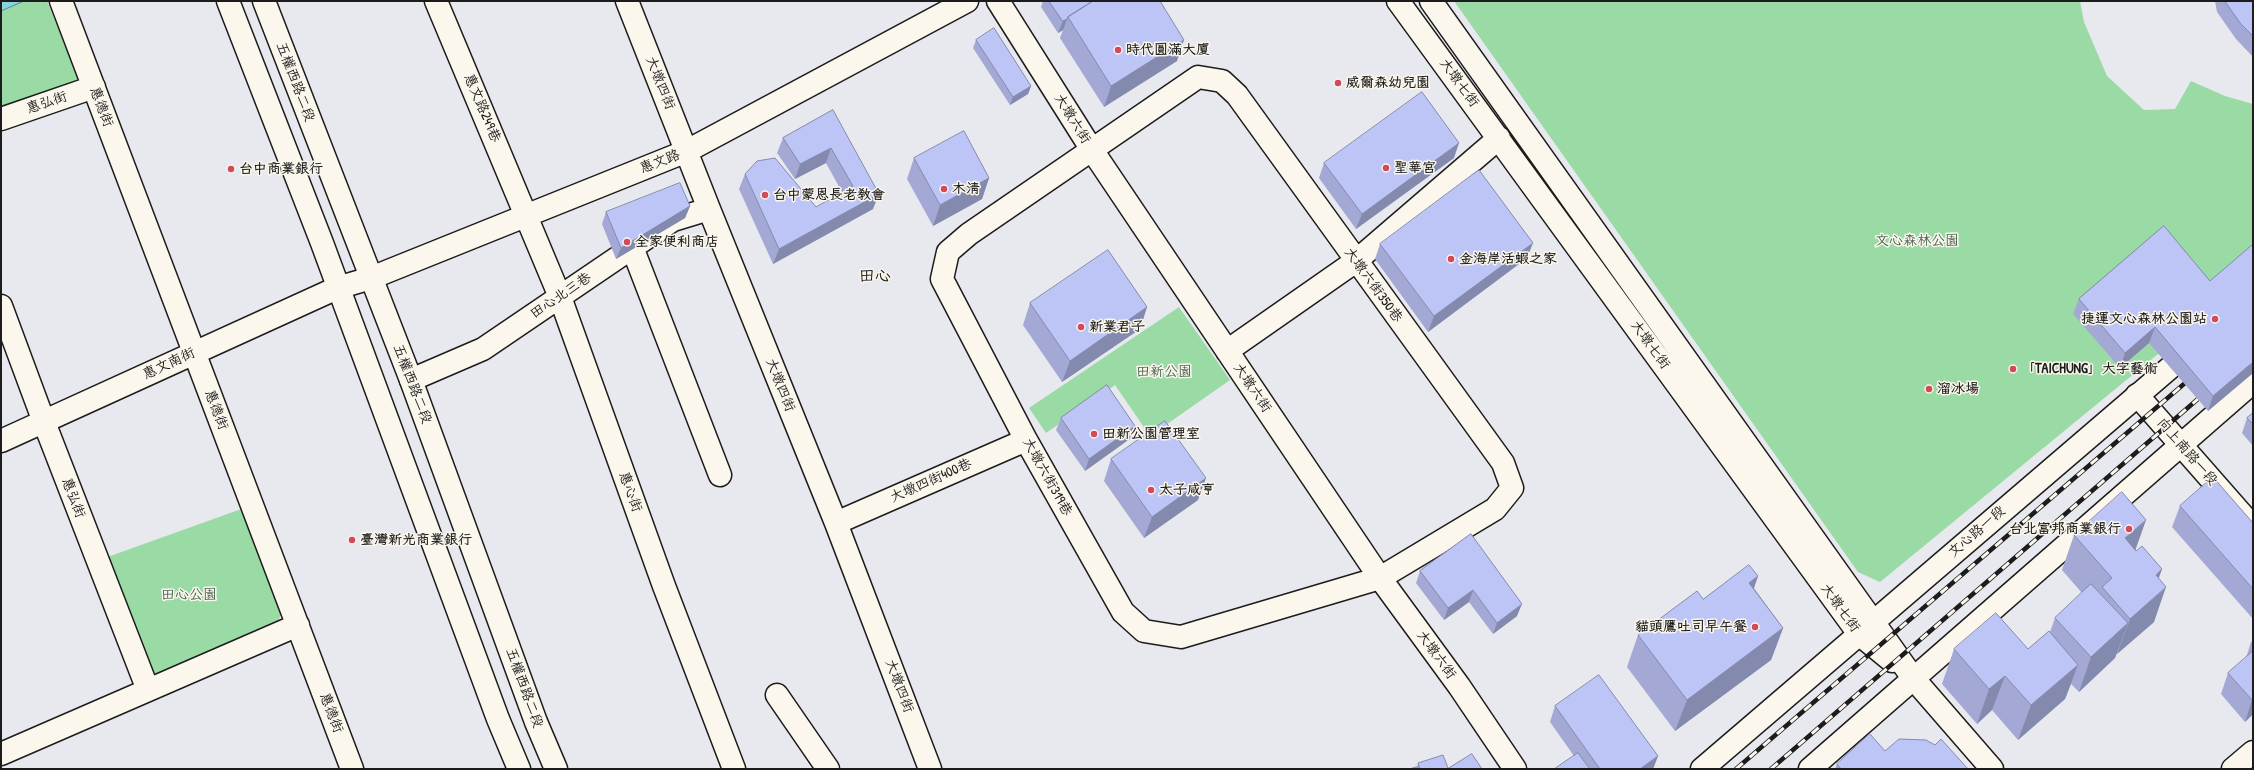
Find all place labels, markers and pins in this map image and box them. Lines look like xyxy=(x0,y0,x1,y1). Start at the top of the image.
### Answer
place label: 時代圓滿大廈 xyxy=(1126,42,1210,58)
marker: 時代圓滿大廈 xyxy=(1113,45,1123,55)
place label: 威爾森幼兒園 xyxy=(1346,75,1430,91)
marker: 威爾森幼兒園 xyxy=(1333,78,1343,88)
place label: 聖華宮 xyxy=(1394,160,1436,176)
place label: 台中商業銀行 xyxy=(239,161,323,177)
marker: 聖華宮 xyxy=(1381,163,1391,173)
marker: 台中商業銀行 xyxy=(226,164,236,174)
place label: 木清 xyxy=(952,181,980,197)
marker: 木清 xyxy=(939,184,949,194)
place label: 台中蒙恩長老教會 xyxy=(773,187,885,203)
marker: 台中蒙恩長老教會 xyxy=(760,190,770,200)
place label: 全家便利商店 xyxy=(635,234,719,250)
marker: 全家便利商店 xyxy=(622,237,632,247)
place label: 金海岸活蝦之家 xyxy=(1459,251,1557,267)
marker: 金海岸活蝦之家 xyxy=(1446,254,1456,264)
place label: 捷運文心森林公園站 xyxy=(2081,311,2207,327)
marker: 捷運文心森林公園站 xyxy=(2210,314,2220,324)
place label: 新業君子 xyxy=(1089,319,1145,335)
marker: 新業君子 xyxy=(1076,322,1086,332)
place label: 「TAICHUNG」大字藝術 xyxy=(2021,361,2158,377)
marker: 「TAICHUNG」大字藝術 xyxy=(2008,364,2018,374)
place label: 溜冰場 xyxy=(1937,381,1979,397)
marker: 溜冰場 xyxy=(1924,384,1934,394)
place label: 田新公園管理室 xyxy=(1102,426,1200,442)
marker: 田新公園管理室 xyxy=(1089,429,1099,439)
place label: 太子咸亨 xyxy=(1159,482,1215,498)
marker: 太子咸亨 xyxy=(1146,485,1156,495)
place label: 台北富邦商業銀行 xyxy=(2009,521,2121,537)
marker: 台北富邦商業銀行 xyxy=(2124,524,2134,534)
place label: 臺灣新光商業銀行 xyxy=(360,532,472,548)
marker: 臺灣新光商業銀行 xyxy=(347,535,357,545)
place label: 貓頭鷹吐司早午餐 xyxy=(1635,619,1747,635)
marker: 貓頭鷹吐司早午餐 xyxy=(1750,622,1760,632)

